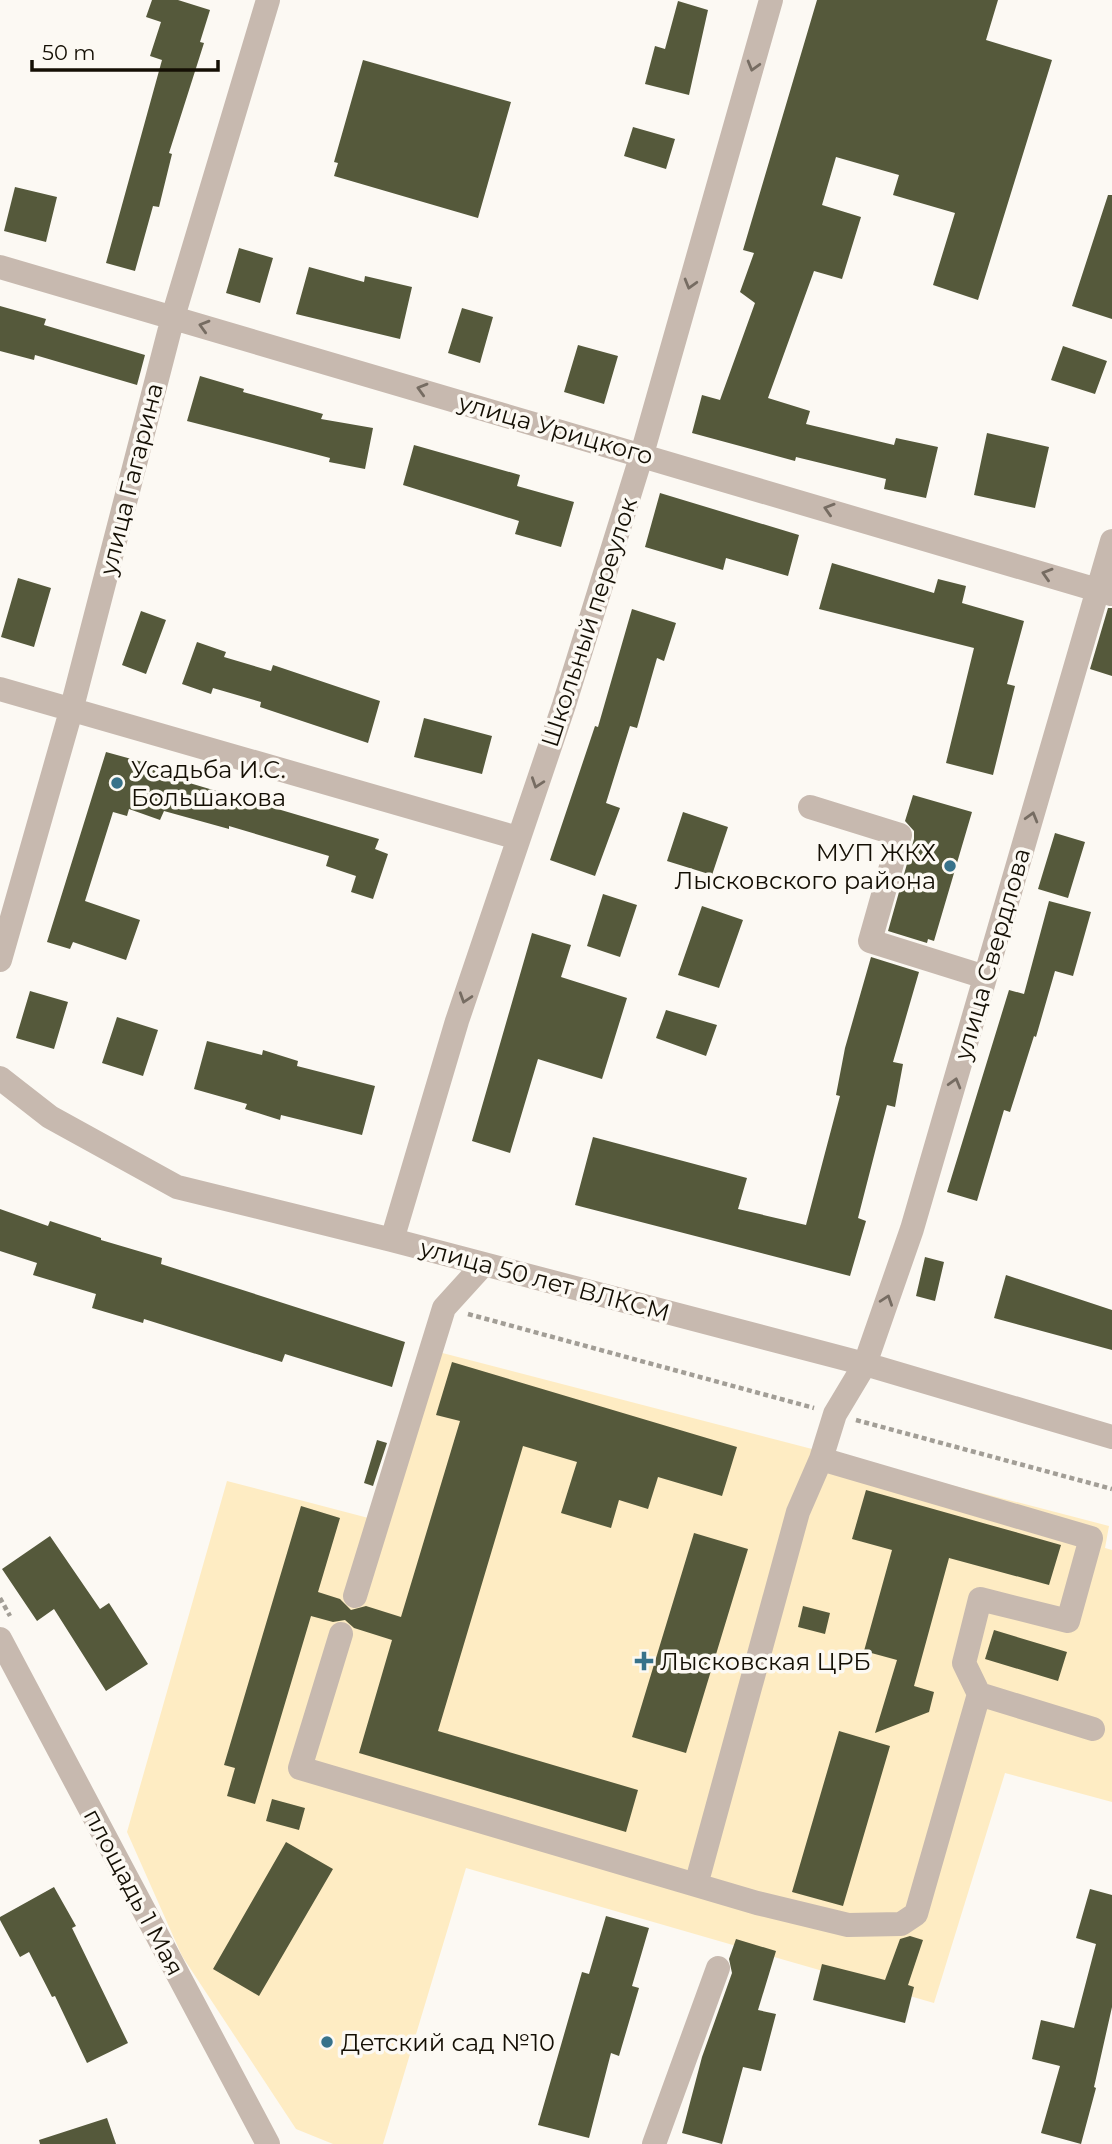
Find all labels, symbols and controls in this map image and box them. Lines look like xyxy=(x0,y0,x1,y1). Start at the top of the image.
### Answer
scale bar xyxy=(32,28,217,72)
text: 50 m xyxy=(42,40,96,65)
one-way arrow xyxy=(746,59,761,71)
one-way arrow xyxy=(684,278,698,290)
one-way arrow xyxy=(198,319,210,334)
street label: улица Гагарина xyxy=(93,380,169,579)
one-way arrow xyxy=(417,383,429,398)
street label: улица Урицкого xyxy=(454,387,657,471)
street label: Школьный переулок xyxy=(535,493,643,750)
one-way arrow xyxy=(823,503,835,518)
one-way arrow xyxy=(1041,568,1053,583)
place label: Усадьба И.С. Большакова xyxy=(131,755,286,812)
marker: Усадьба И.С. Большакова xyxy=(109,775,125,791)
one-way arrow xyxy=(531,776,545,788)
one-way arrow xyxy=(1023,811,1038,823)
place label: МУП ЖКХ Лысковского района xyxy=(674,838,936,895)
street label: улица Свердлова xyxy=(948,845,1036,1064)
marker: МУП ЖКХ Лысковского района xyxy=(942,858,958,874)
one-way arrow xyxy=(458,992,473,1004)
one-way arrow xyxy=(946,1077,961,1089)
street label: улица 50 лет ВЛКСМ xyxy=(416,1232,673,1327)
one-way arrow xyxy=(879,1294,893,1306)
place label: Лысковская ЦРБ xyxy=(660,1647,871,1676)
marker: Лысковская ЦРБ xyxy=(634,1651,654,1671)
street label: площадь 1 Мая xyxy=(78,1804,190,1980)
place label: Детский сад №10 xyxy=(341,2028,555,2057)
marker: Детский сад №10 xyxy=(319,2034,335,2050)

